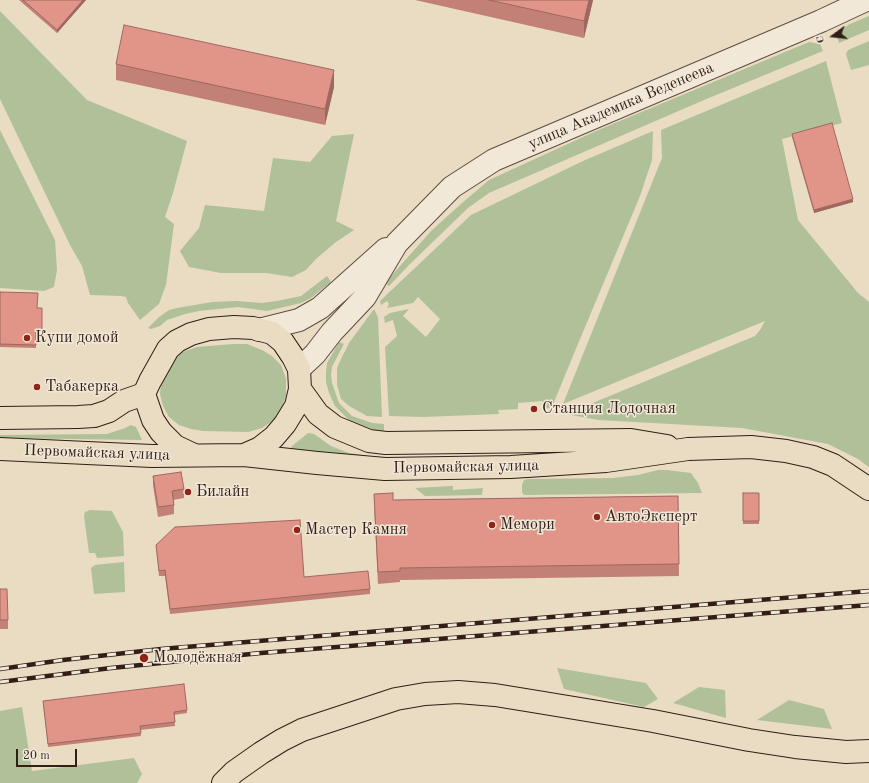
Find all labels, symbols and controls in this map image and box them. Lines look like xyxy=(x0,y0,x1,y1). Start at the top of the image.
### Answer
north arrow xyxy=(813,16,853,56)
text: С xyxy=(815,34,827,44)
street label: улица Академика Веденеева xyxy=(525,58,717,154)
place label: Купи домой xyxy=(35,328,119,348)
marker: Купи домой xyxy=(22,333,32,343)
place label: Табакерка xyxy=(45,377,119,397)
marker: Табакерка xyxy=(32,382,42,392)
place label: Станция Лодочная xyxy=(542,399,676,419)
marker: Станция Лодочная xyxy=(529,404,539,414)
street label: Первомайская улица xyxy=(24,441,170,465)
street label: Первомайская улица xyxy=(393,456,539,478)
place label: Билайн xyxy=(196,482,249,502)
marker: Билайн xyxy=(183,487,193,497)
place label: АвтоЭксперт xyxy=(605,507,698,527)
marker: АвтоЭксперт xyxy=(592,512,602,522)
place label: Мемори xyxy=(500,515,555,535)
place label: Мастер Камня xyxy=(305,520,407,540)
marker: Мемори xyxy=(487,520,497,530)
marker: Мастер Камня xyxy=(292,525,302,535)
place label: Молодёжная xyxy=(153,648,242,668)
marker: Молодёжная xyxy=(138,652,150,664)
scale bar xyxy=(18,741,79,767)
text: 20 m xyxy=(23,750,50,762)

